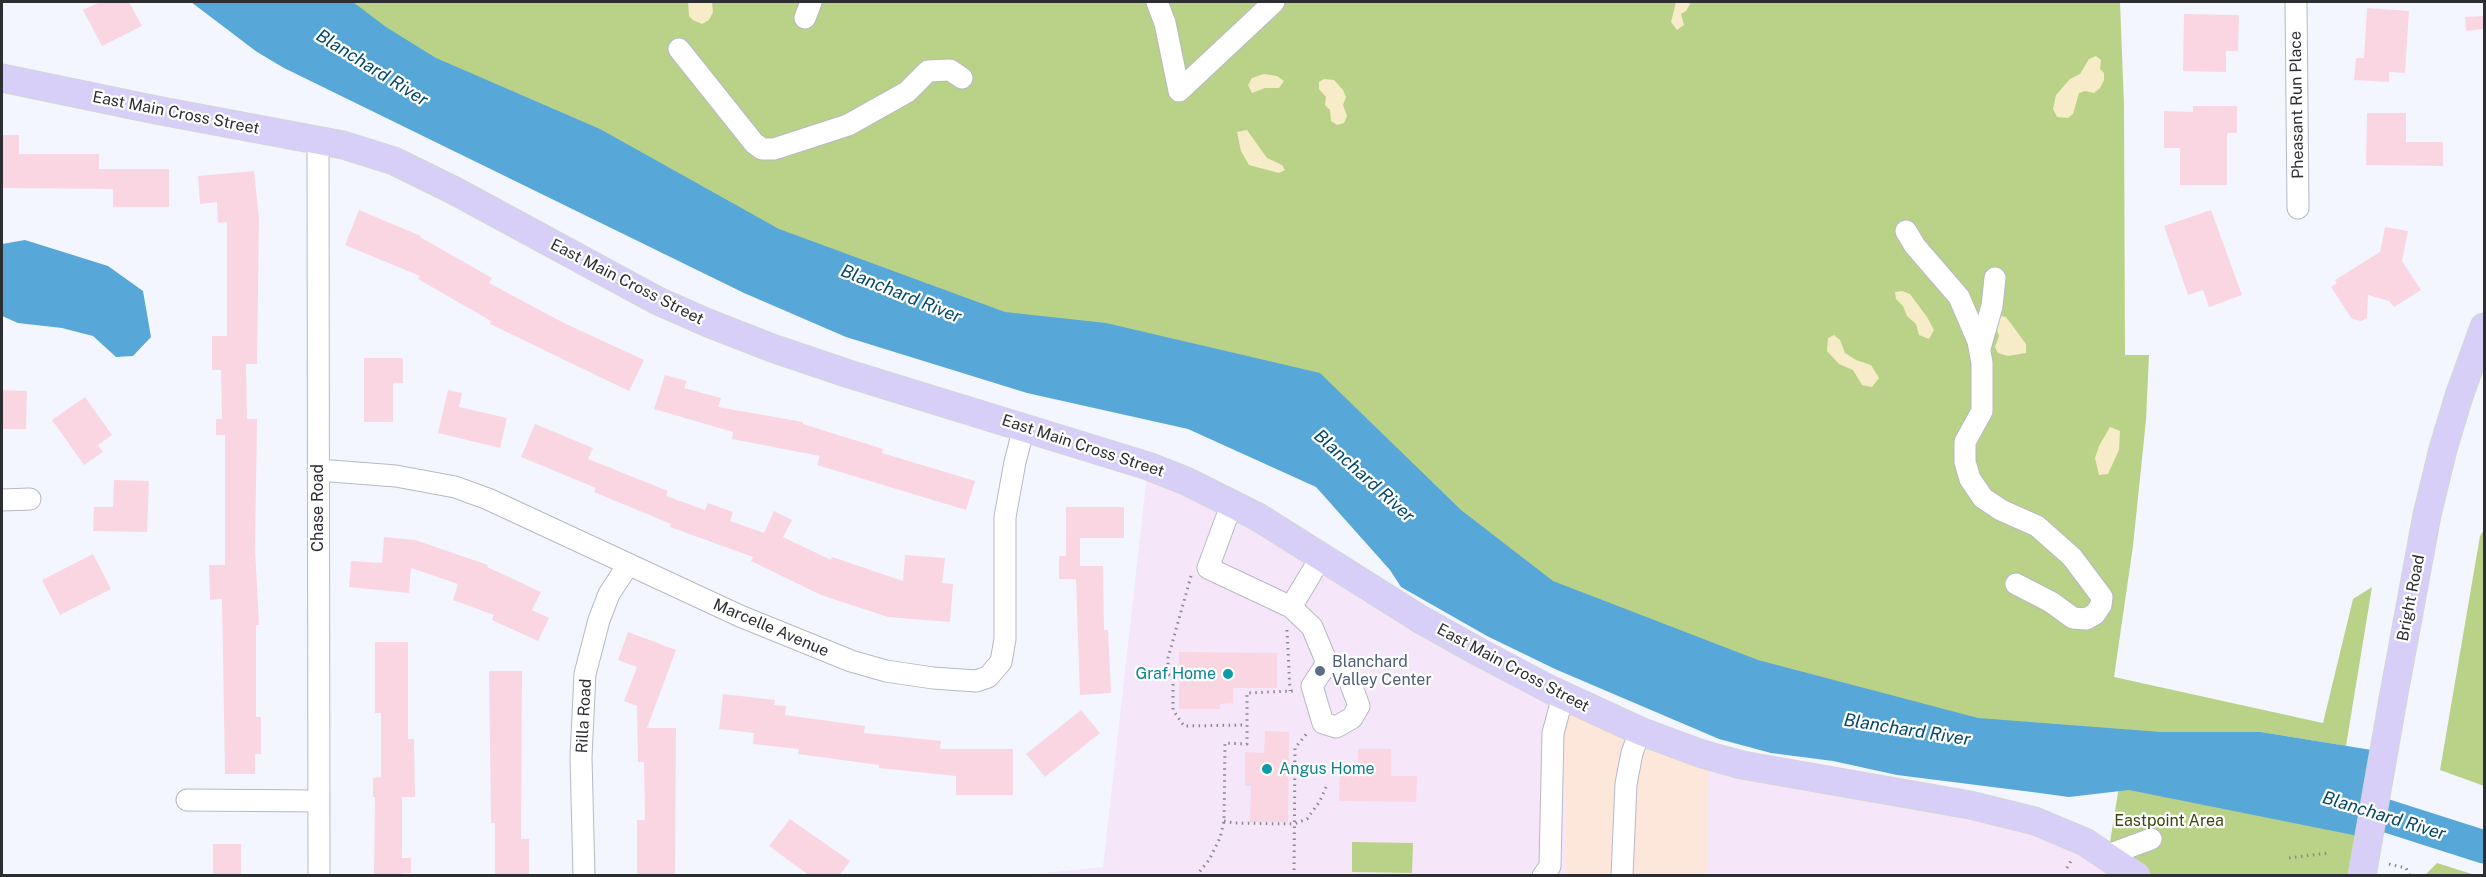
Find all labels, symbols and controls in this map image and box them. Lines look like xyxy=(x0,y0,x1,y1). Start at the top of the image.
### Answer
water label: Blanchard River xyxy=(312,25,432,111)
street label: Pheasant Run Place xyxy=(2286,31,2308,179)
street label: East Main Cross Street xyxy=(91,87,261,139)
street label: East Main Cross Street xyxy=(547,235,707,329)
water label: Blanchard River xyxy=(838,260,964,328)
street label: East Main Cross Street xyxy=(999,411,1167,481)
water label: Blanchard River xyxy=(1309,425,1419,527)
street label: Chase Road xyxy=(308,464,328,552)
street label: Bright Road xyxy=(2393,553,2429,643)
street label: Marcelle Avenue xyxy=(710,595,832,661)
street label: East Main Cross Street xyxy=(1434,620,1592,716)
place label: Blanchard Valley Center xyxy=(1332,652,1432,690)
place label: Graf Home xyxy=(1135,664,1216,684)
marker: Blanchard Valley Center xyxy=(1313,664,1327,678)
marker: Graf Home xyxy=(1221,667,1235,681)
street label: Rilla Road xyxy=(572,678,596,754)
water label: Blanchard River xyxy=(1842,709,1972,751)
place label: Angus Home xyxy=(1279,759,1375,779)
marker: Angus Home xyxy=(1260,762,1274,776)
water label: Blanchard River xyxy=(2320,787,2448,845)
park label: Eastpoint Area xyxy=(2114,811,2224,831)

